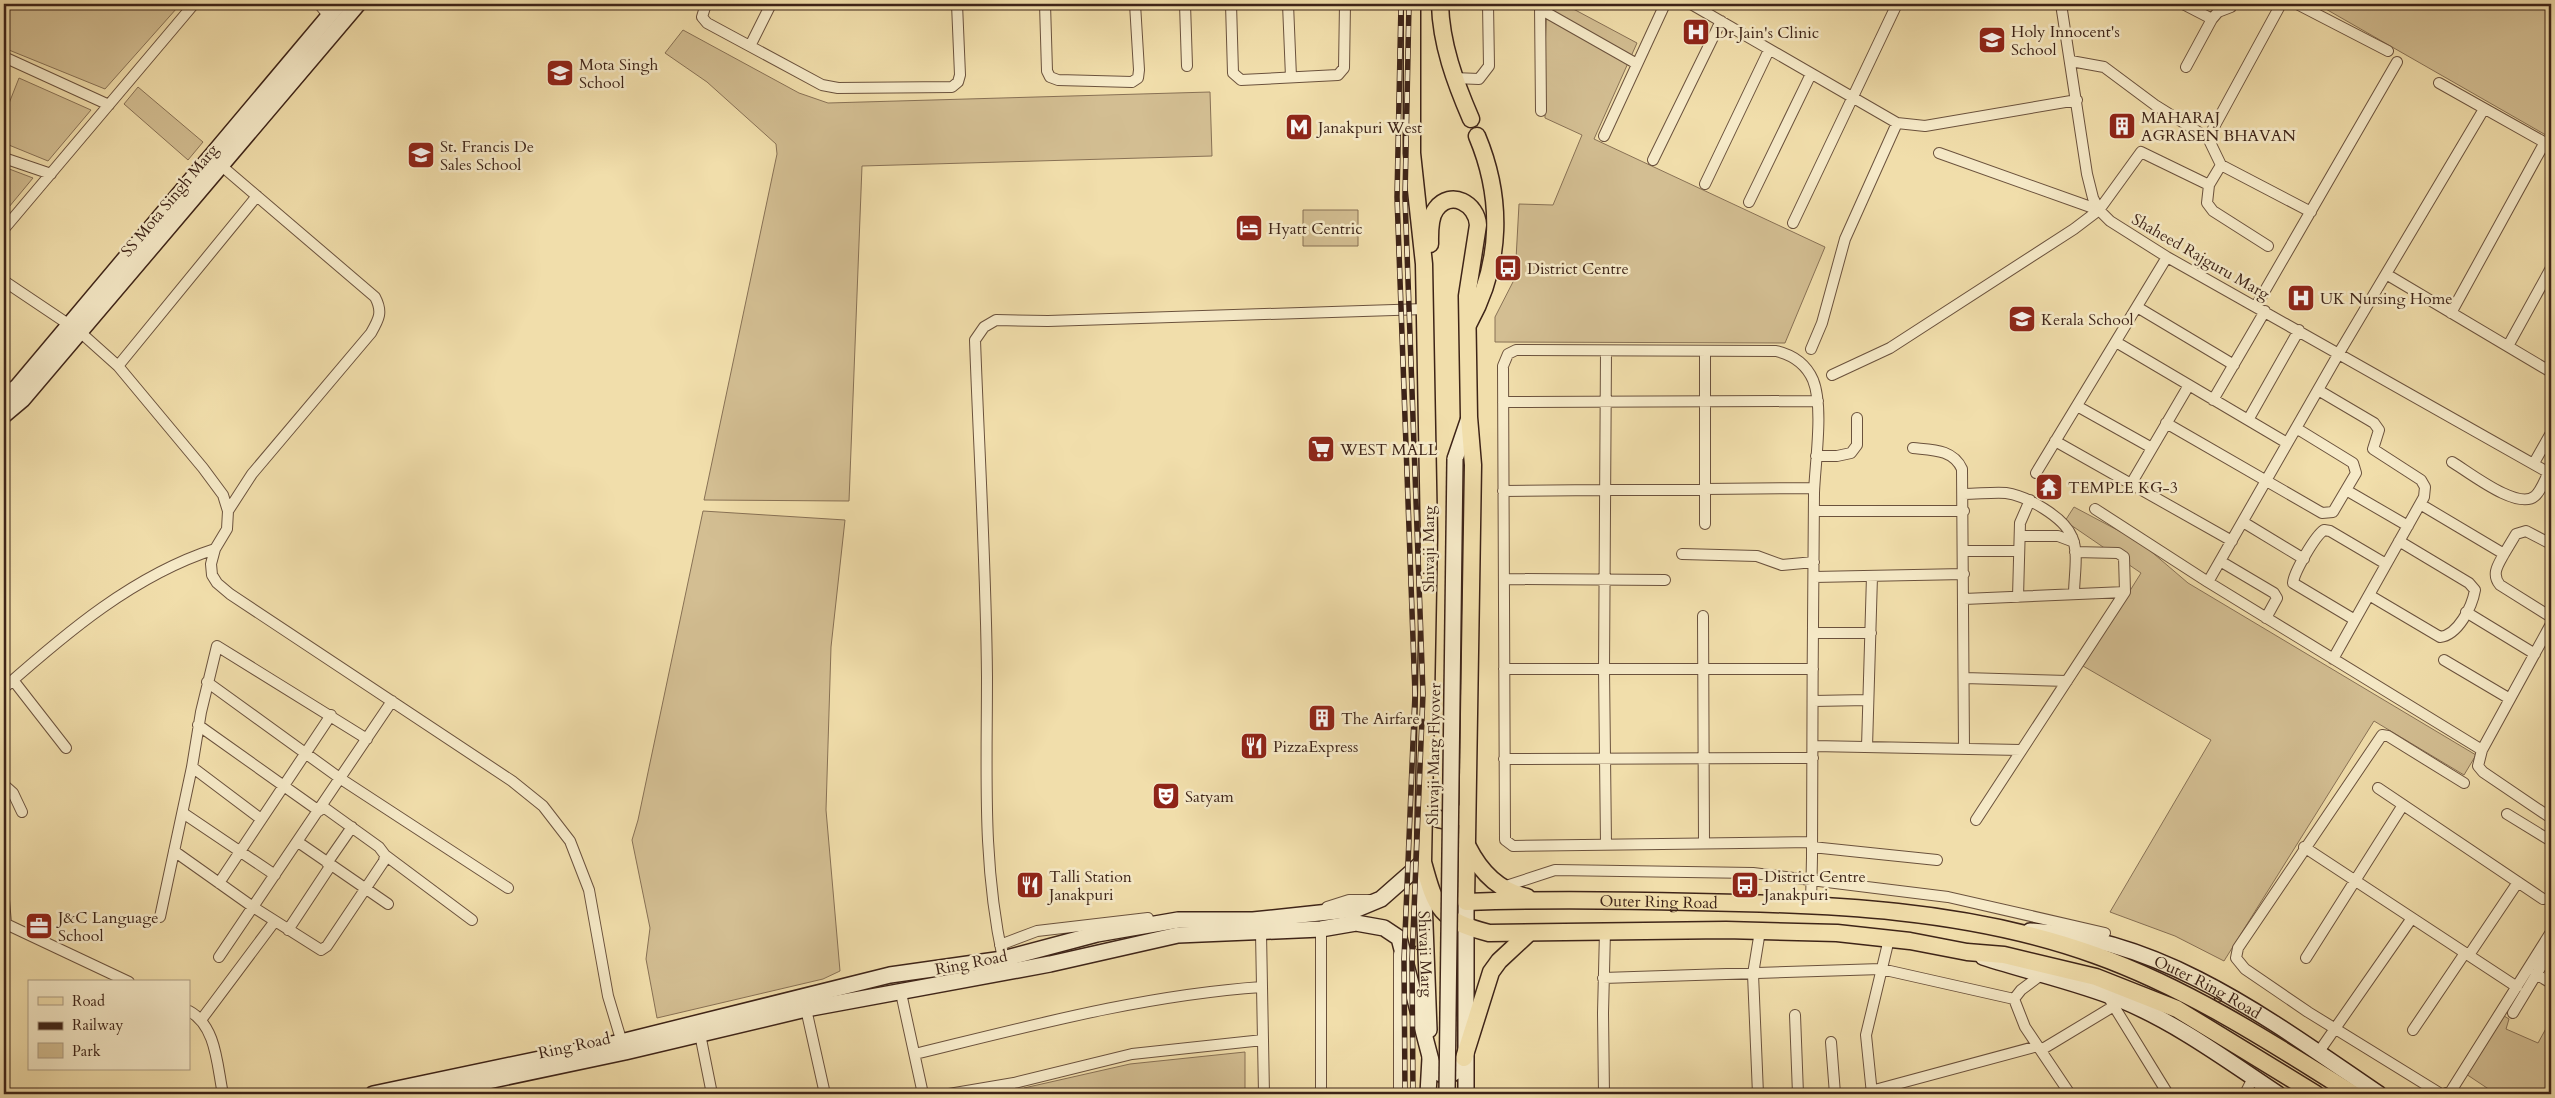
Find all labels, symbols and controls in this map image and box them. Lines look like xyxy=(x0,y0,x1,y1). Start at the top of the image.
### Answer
hospital icon: Dr Jain's Clinic xyxy=(1681,17,1711,47)
place label: Holy Innocent's School xyxy=(2011,21,2120,61)
place label: Dr Jain's Clinic xyxy=(1715,22,1819,44)
school or university icon: Holy Innocent's School xyxy=(1977,25,2007,55)
place label: Mota Singh School xyxy=(579,54,659,94)
school or university icon: Mota Singh School xyxy=(545,58,575,88)
place label: MAHARAJ AGRASEN BHAVAN xyxy=(2141,107,2296,147)
building icon: MAHARAJ AGRASEN BHAVAN xyxy=(2107,111,2137,141)
metro station icon: Janakpuri West xyxy=(1284,112,1314,142)
place label: Janakpuri West xyxy=(1316,117,1422,139)
place label: St. Francis De Sales School xyxy=(440,136,534,176)
street label: SS Mota Singh Marg xyxy=(116,140,223,262)
school or university icon: St. Francis De Sales School xyxy=(406,140,436,170)
street label: Shaheed Rajguru Marg xyxy=(2128,208,2273,305)
hotel icon: Hyatt Centric xyxy=(1234,213,1264,243)
place label: Hyatt Centric xyxy=(1268,218,1362,240)
bus stop icon: District Centre xyxy=(1493,253,1523,283)
place label: District Centre xyxy=(1527,258,1629,280)
hospital icon: UK Nursing Home xyxy=(2286,283,2316,313)
place label: UK Nursing Home xyxy=(2320,288,2453,310)
school or university icon: Kerala School xyxy=(2007,304,2037,334)
place label: Kerala School xyxy=(2041,309,2134,331)
supermarket icon: WEST MALL xyxy=(1306,434,1336,464)
place label: WEST MALL xyxy=(1339,439,1438,461)
temple icon: TEMPLE KG-3 xyxy=(2034,472,2064,502)
place label: TEMPLE KG-3 xyxy=(2068,477,2178,499)
street label: Shivaji Marg xyxy=(1418,506,1440,592)
street label: Shivaji Marg Flyover xyxy=(1422,683,1446,825)
building icon: The Airfare xyxy=(1307,703,1337,733)
place label: The Airfare xyxy=(1341,708,1420,730)
restaurant icon: PizzaExpress xyxy=(1239,731,1269,761)
place label: PizzaExpress xyxy=(1273,736,1358,758)
theatre icon: Satyam xyxy=(1151,781,1181,811)
place label: Satyam xyxy=(1185,786,1234,808)
place label: Talli Station Janakpuri xyxy=(1047,866,1132,906)
place label: District Centre Janakpuri xyxy=(1762,866,1866,906)
restaurant icon: Talli Station Janakpuri xyxy=(1015,870,1045,900)
bus stop icon: District Centre Janakpuri xyxy=(1730,870,1760,900)
street label: Outer Ring Road xyxy=(1599,890,1718,914)
place label: J&C Language School xyxy=(56,907,158,947)
street label: Shivaji Marg xyxy=(1412,910,1438,998)
office icon: J&C Language School xyxy=(24,911,54,941)
street label: Ring Road xyxy=(933,945,1010,981)
street label: Outer Ring Road xyxy=(2150,950,2265,1025)
legend xyxy=(28,980,190,1070)
text: Road xyxy=(72,991,105,1011)
text: Railway xyxy=(72,1015,123,1035)
street label: Ring Road xyxy=(536,1028,613,1064)
text: Park xyxy=(72,1041,101,1061)

